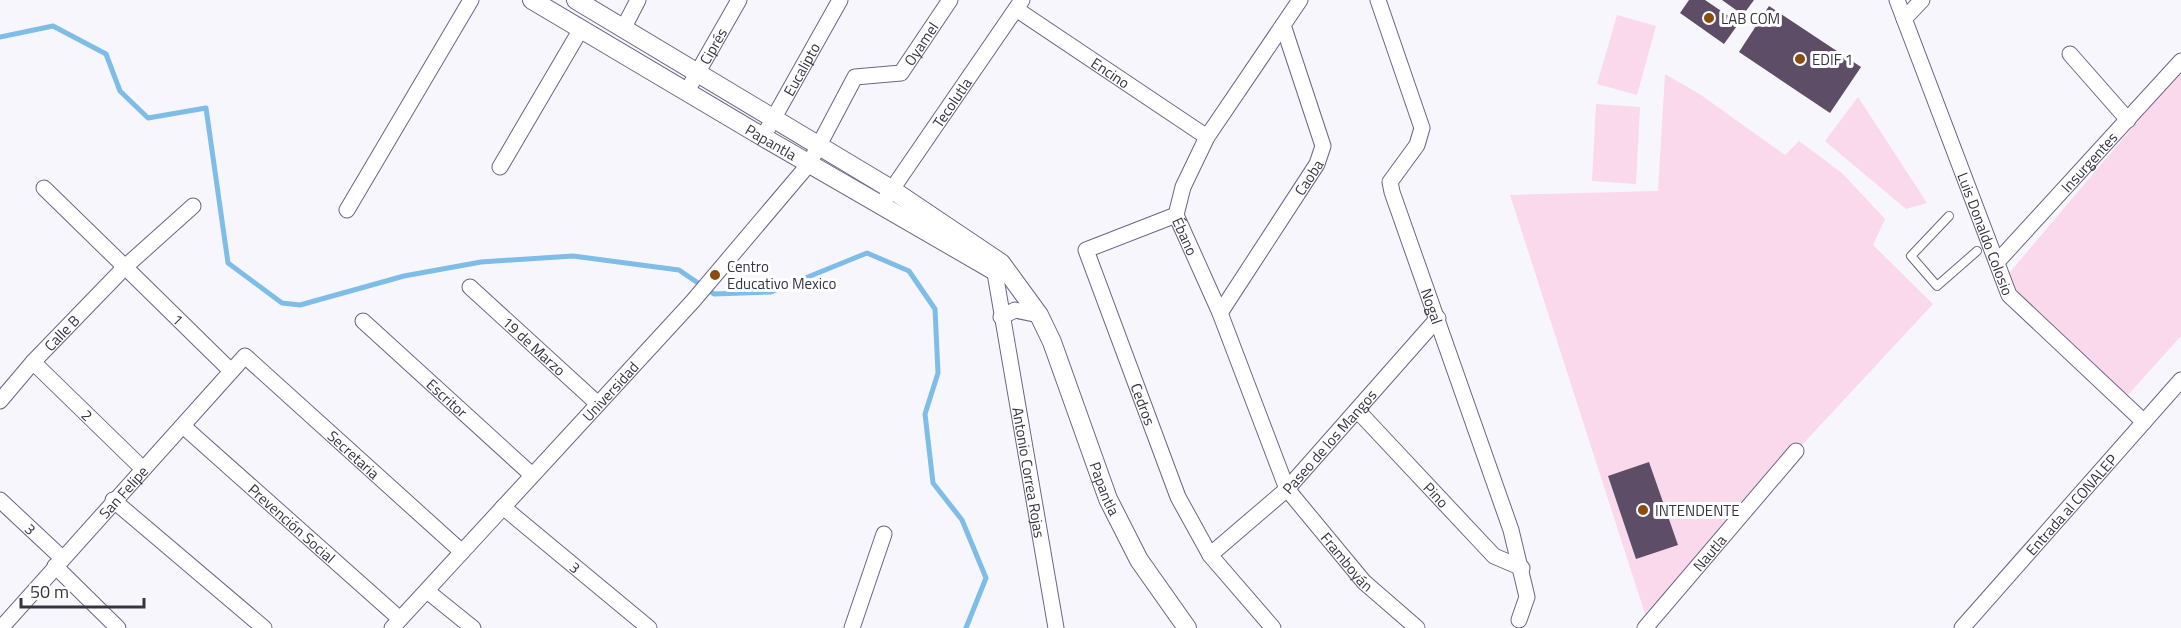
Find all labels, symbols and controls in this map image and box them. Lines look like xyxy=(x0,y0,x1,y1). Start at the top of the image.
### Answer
place label: LAB COM xyxy=(1721,7,1780,30)
marker: LAB COM xyxy=(1702,11,1716,25)
street label: Oyamel xyxy=(898,17,944,70)
street label: Ciprés xyxy=(693,23,732,68)
street label: Eucalipto xyxy=(777,38,826,100)
place label: EDIF 1 xyxy=(1812,48,1853,71)
street label: Encino xyxy=(1087,51,1135,94)
marker: EDIF 1 xyxy=(1793,52,1807,66)
street label: Tecolutla xyxy=(926,72,977,132)
street label: Papantla xyxy=(741,118,802,166)
street label: Insurgentes xyxy=(2055,126,2123,197)
street label: Caoba xyxy=(1288,154,1329,200)
street label: Luis Donaldo Colosio xyxy=(1952,169,2020,299)
street label: Ébano xyxy=(1167,213,1204,259)
place label: Centro Educativo Mexico xyxy=(727,255,837,295)
marker: Centro Educativo Mexico xyxy=(708,268,722,282)
street label: Nogal xyxy=(1415,285,1449,327)
street label: 1 xyxy=(167,308,189,330)
street label: Calle B xyxy=(38,309,85,356)
street label: 19 de Marzo xyxy=(497,311,571,381)
street label: Universidad xyxy=(576,356,644,426)
street label: Escritor xyxy=(422,373,473,423)
street label: Cedros xyxy=(1125,380,1162,428)
street label: Paseo de los Mangos xyxy=(1276,384,1382,499)
street label: 2 xyxy=(76,404,99,426)
street label: Antonio Correa Rojas xyxy=(1007,405,1052,540)
street label: Secretaria xyxy=(322,424,385,484)
street label: Entrada al CONALEP xyxy=(2020,448,2123,560)
street label: Papantla xyxy=(1084,458,1126,520)
street label: San Felipe xyxy=(93,460,153,523)
street label: Pino xyxy=(1418,476,1454,513)
street label: Prevención Social xyxy=(243,478,341,568)
place label: INTENDENTE xyxy=(1655,499,1739,522)
marker: INTENDENTE xyxy=(1636,503,1650,517)
street label: 3 xyxy=(20,517,42,540)
street label: Framboyán xyxy=(1316,527,1378,597)
street label: Nautla xyxy=(1687,529,1732,576)
street label: 3 xyxy=(565,555,586,579)
scale bar xyxy=(21,571,144,609)
text: 50 m xyxy=(30,578,69,605)

